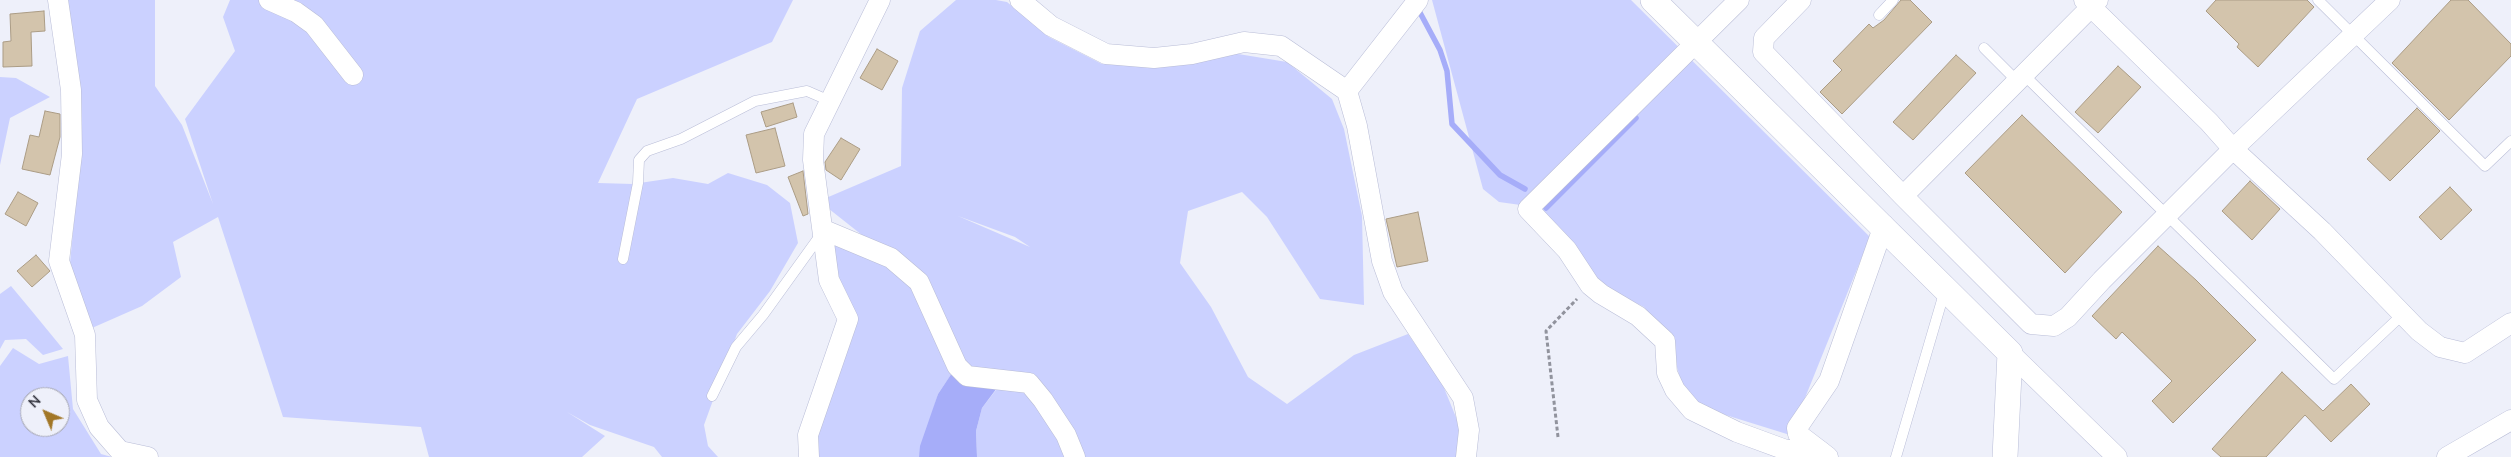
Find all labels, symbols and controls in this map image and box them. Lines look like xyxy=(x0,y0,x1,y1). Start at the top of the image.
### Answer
north arrow xyxy=(20,387,70,437)
text: N xyxy=(24,391,45,412)

